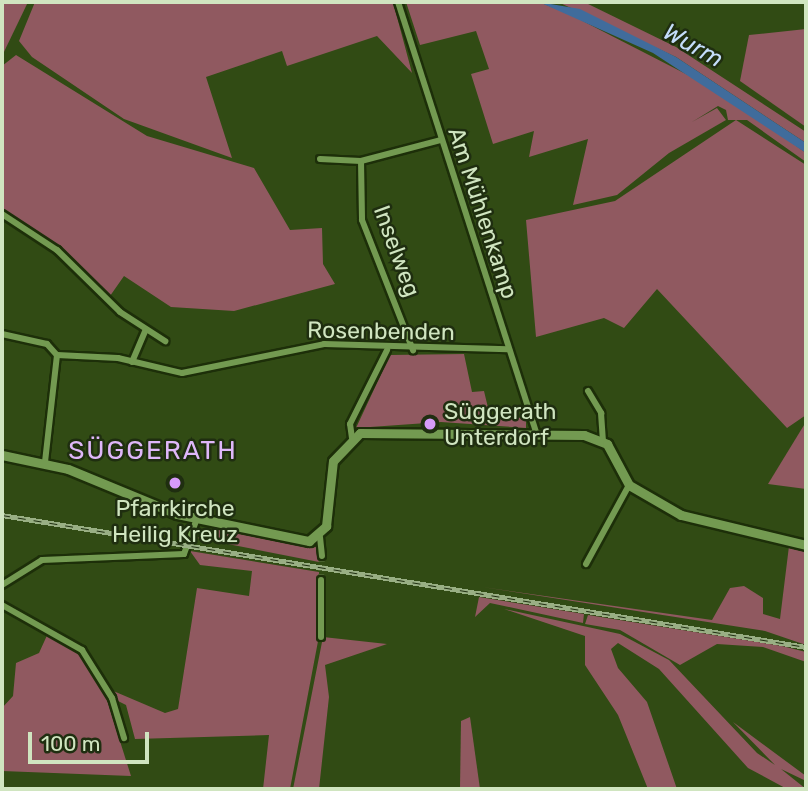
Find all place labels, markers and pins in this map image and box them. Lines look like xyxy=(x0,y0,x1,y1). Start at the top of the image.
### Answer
place label: Süggerath Unterdorf xyxy=(444,397,557,451)
marker: Süggerath Unterdorf xyxy=(422,416,438,432)
marker: Pfarrkirche Heilig Kreuz xyxy=(167,475,183,491)
place label: Pfarrkirche Heilig Kreuz xyxy=(112,494,238,548)

